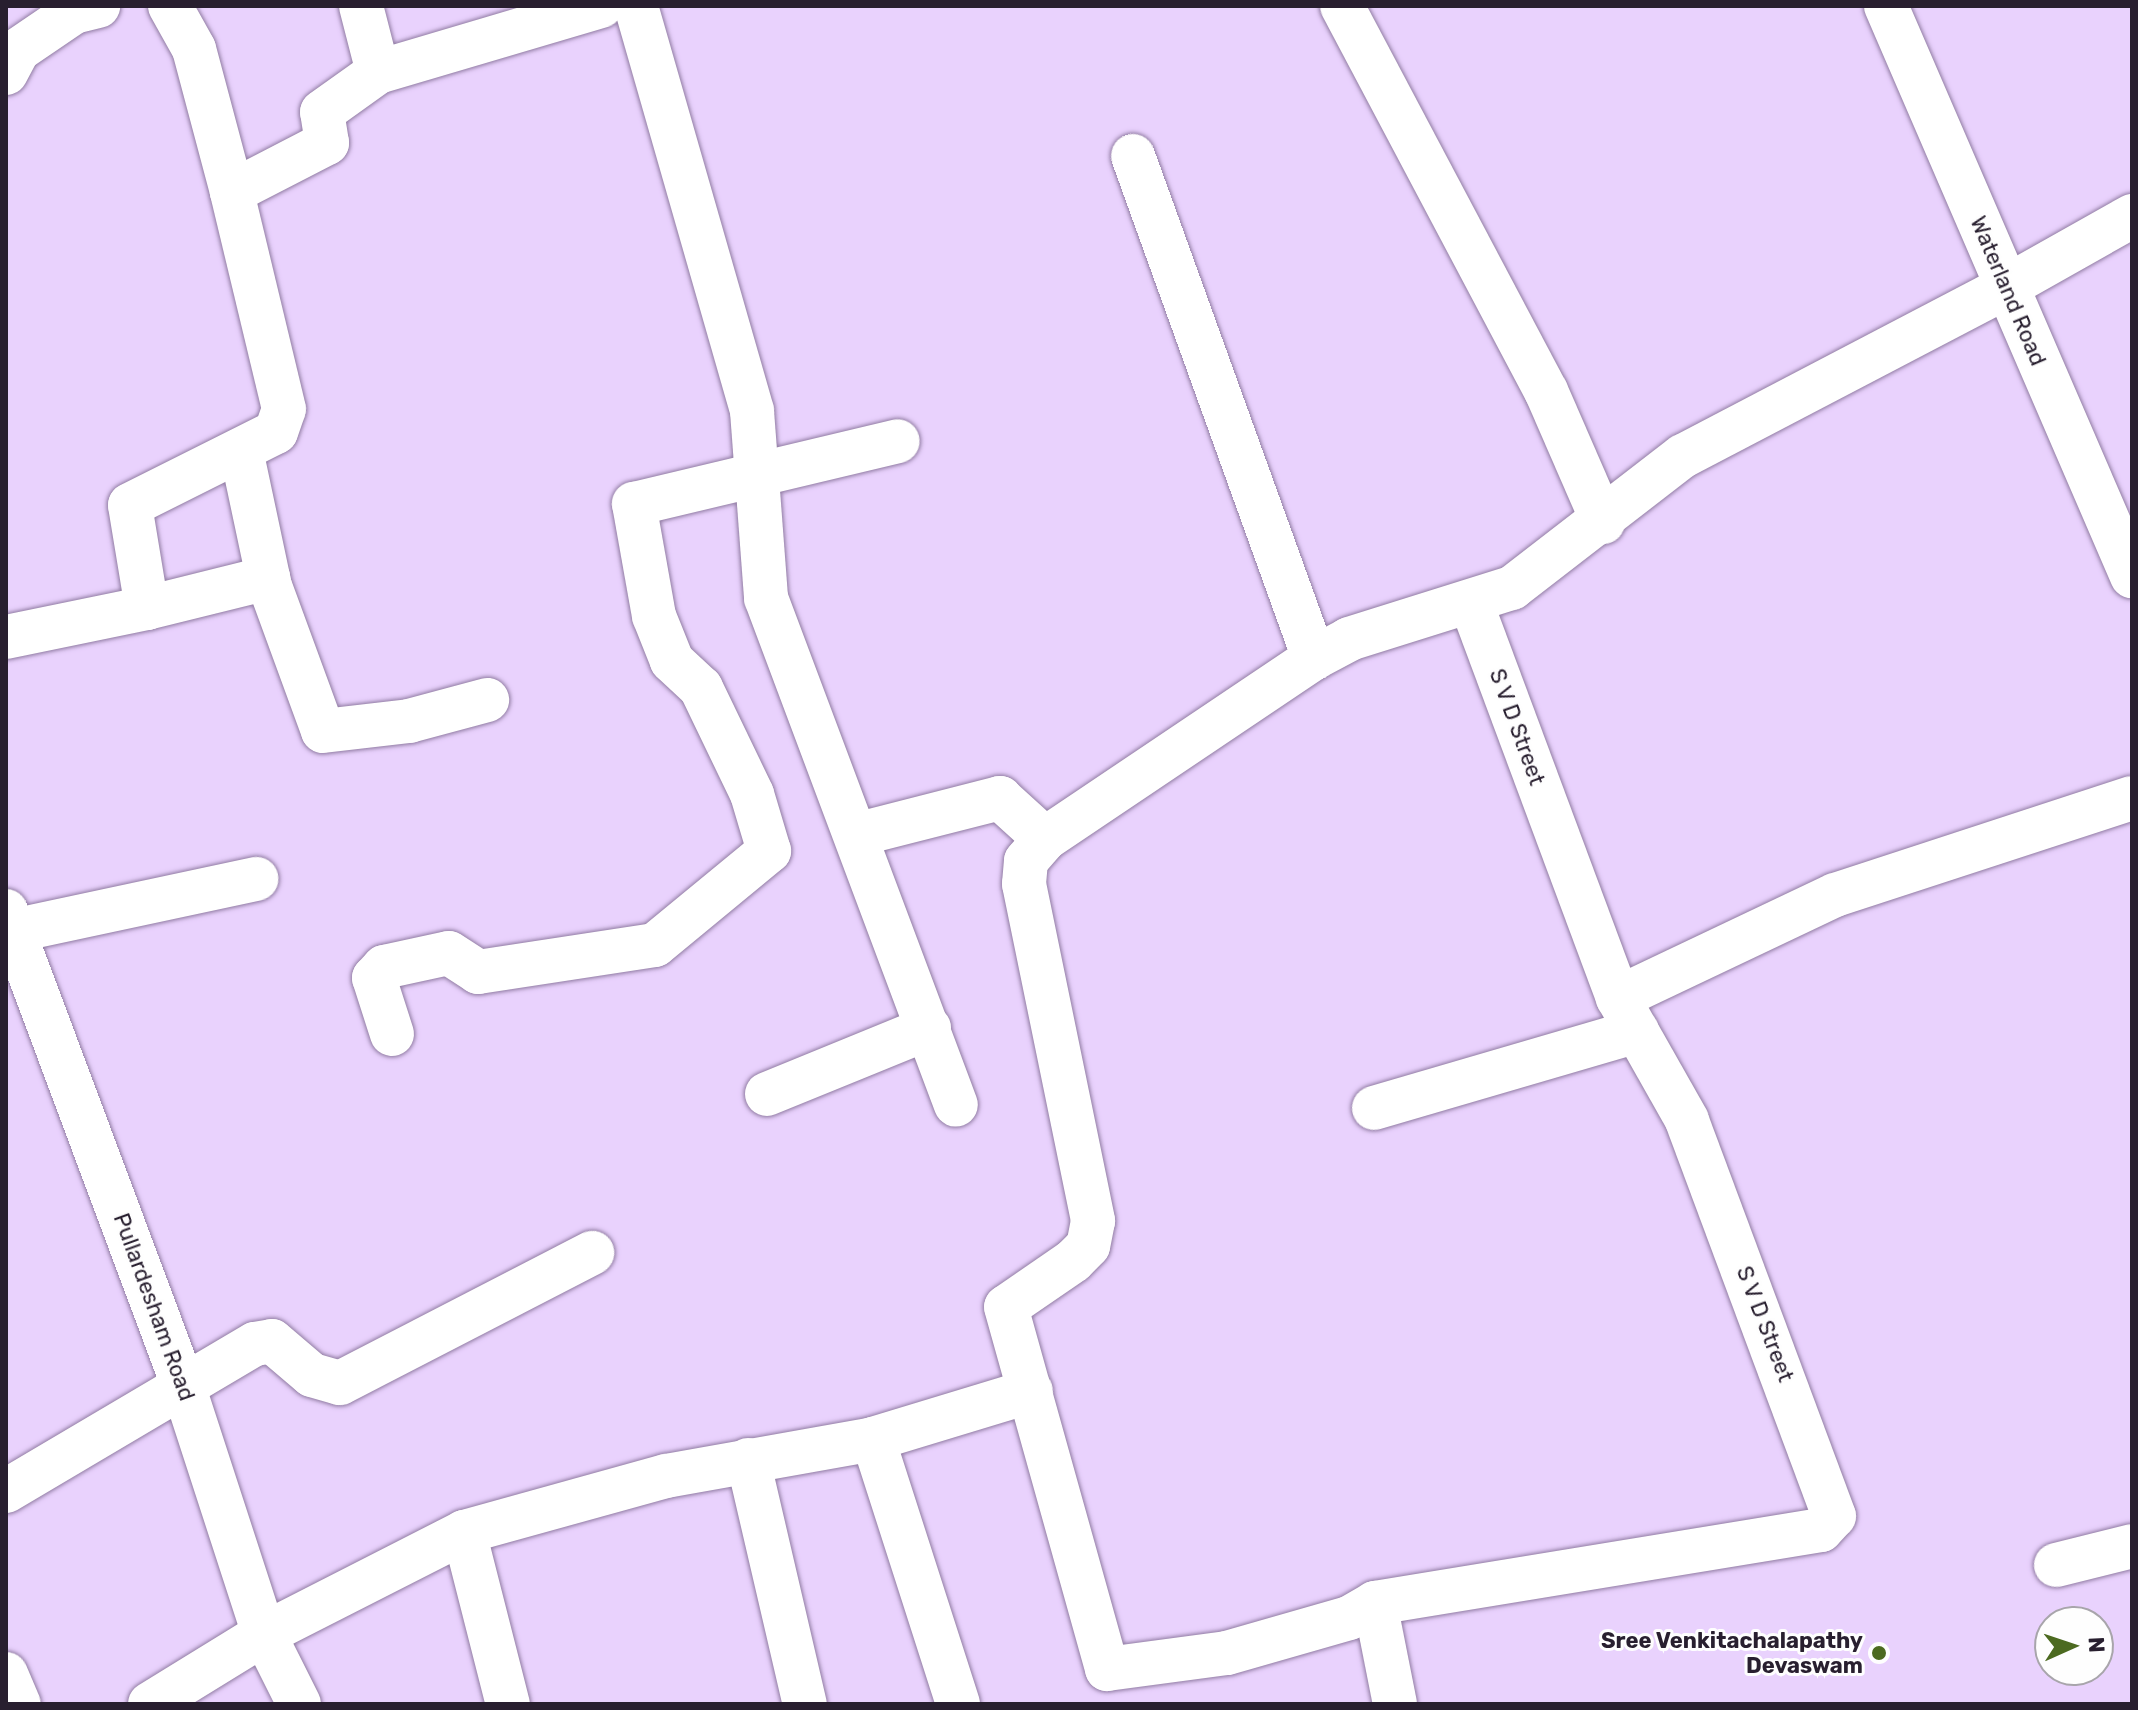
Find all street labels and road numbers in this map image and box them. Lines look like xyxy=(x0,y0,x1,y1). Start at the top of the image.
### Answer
street label: Waterland Road xyxy=(1965,212,2051,370)
street label: S V D Street xyxy=(1484,665,1550,789)
street label: Pullardesham Road xyxy=(108,1210,200,1404)
street label: S V D Street xyxy=(1731,1262,1799,1386)

